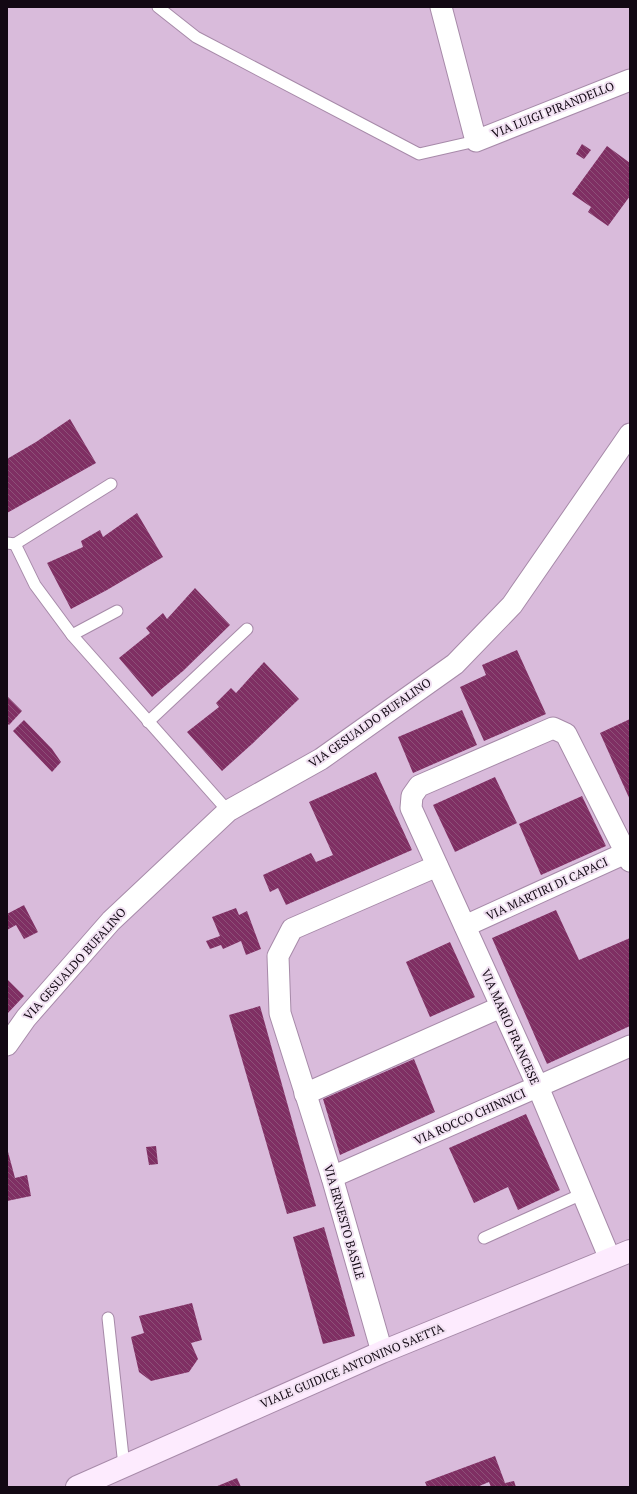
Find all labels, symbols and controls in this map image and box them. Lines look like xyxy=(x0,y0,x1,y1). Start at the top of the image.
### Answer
street label: VIA LUIGI PIRANDELLO xyxy=(489,78,616,141)
street label: VIA GESUALDO BUFALINO xyxy=(306,675,434,771)
street label: VIA MARTIRI DI CAPACI xyxy=(484,854,610,923)
street label: VIA GESUALDO BUFALINO xyxy=(20,904,129,1023)
street label: VIA MARIO FRANCESE xyxy=(478,967,543,1087)
street label: VIA ROCCO CHINNICI xyxy=(412,1085,528,1148)
street label: VIA ERNESTO BASILE xyxy=(321,1163,368,1281)
street label: VIALE GUIDICE ANTONINO SAETTA xyxy=(258,1320,447,1411)

